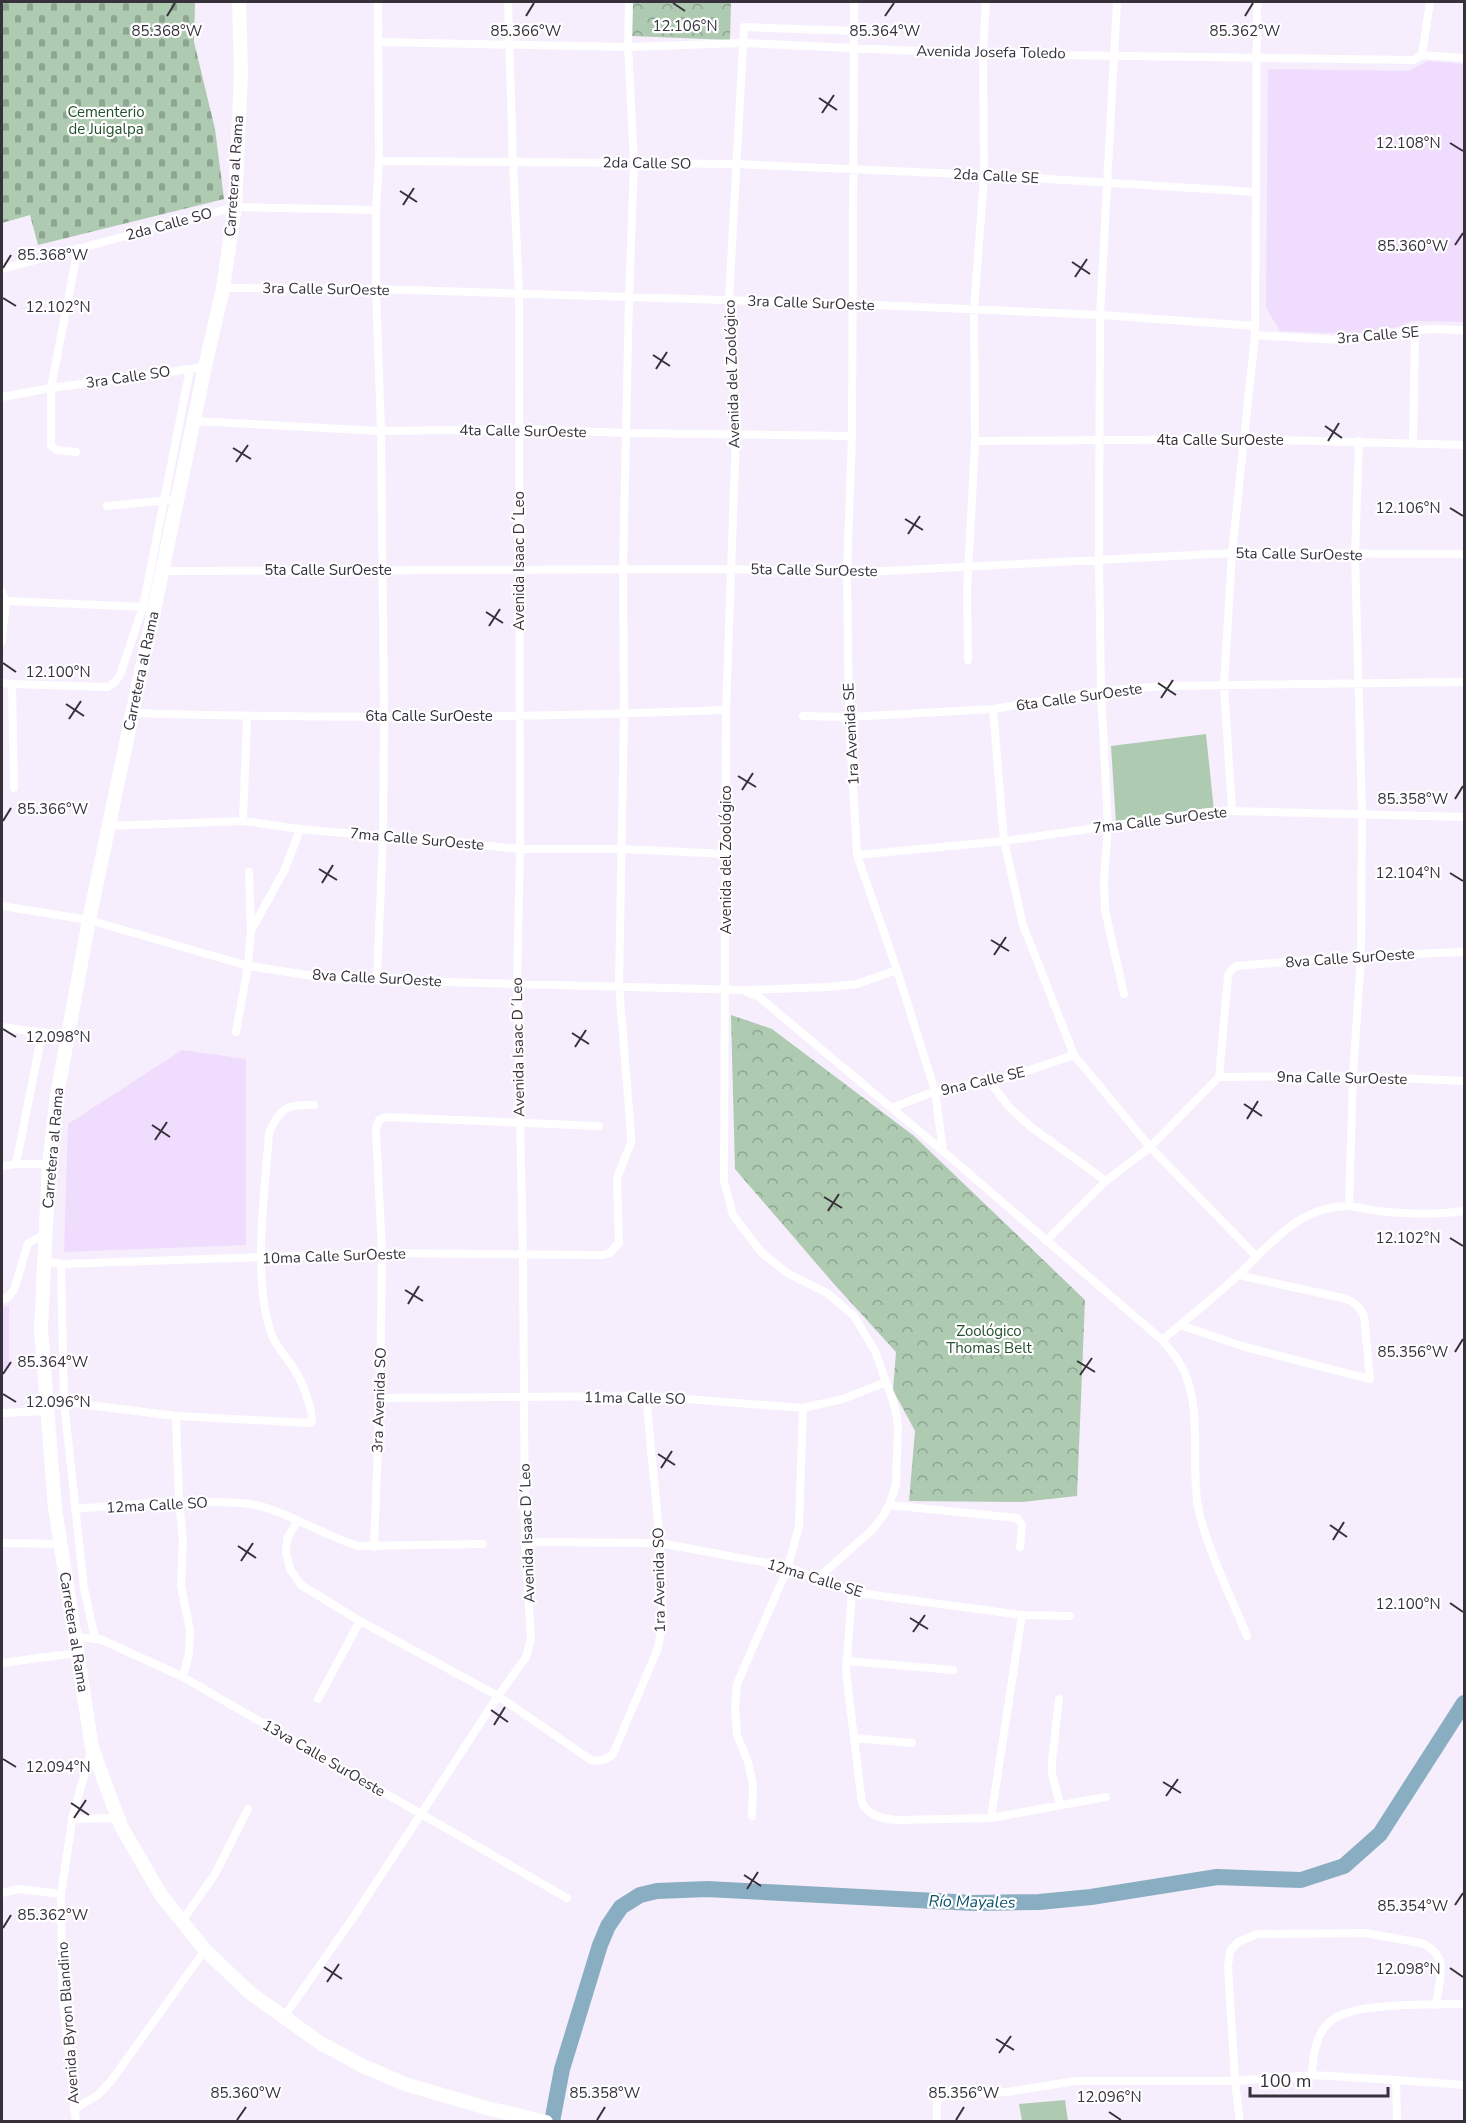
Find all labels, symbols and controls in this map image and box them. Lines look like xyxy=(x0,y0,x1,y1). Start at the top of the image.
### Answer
text: 12.106°N xyxy=(652,16,718,36)
text: 85.368°W xyxy=(132,21,203,41)
text: 85.366°W xyxy=(491,21,562,41)
text: 85.364°W xyxy=(850,21,921,41)
text: 85.362°W xyxy=(1210,21,1281,41)
street label: Avenida Josefa Toledo xyxy=(916,41,1066,63)
park label: Cementerio de Juigalpa xyxy=(67,102,145,139)
street label: Carretera al Rama xyxy=(220,115,248,237)
text: 12.108°N xyxy=(1375,133,1441,153)
street label: 2da Calle SO xyxy=(602,152,692,174)
street label: 2da Calle SE xyxy=(953,164,1039,188)
street label: 2da Calle SO xyxy=(124,203,214,245)
text: 85.360°W xyxy=(1378,236,1449,256)
text: 85.368°W xyxy=(18,245,89,265)
street label: 3ra Calle SurOeste xyxy=(262,278,390,300)
street label: 3ra Calle SurOeste xyxy=(747,291,875,315)
text: 12.102°N xyxy=(25,297,91,317)
street label: Avenida del Zoológico xyxy=(719,299,745,449)
street label: 3ra Calle SE xyxy=(1336,321,1420,349)
street label: 3ra Calle SO xyxy=(84,361,172,393)
street label: 4ta Calle SurOeste xyxy=(459,420,587,442)
street label: 4ta Calle SurOeste xyxy=(1156,430,1284,450)
street label: Avenida Isaac D´Leo xyxy=(509,491,529,631)
text: 12.106°N xyxy=(1375,498,1441,518)
street label: 5ta Calle SurOeste xyxy=(1235,543,1363,565)
street label: 5ta Calle SurOeste xyxy=(750,559,878,581)
street label: 5ta Calle SurOeste xyxy=(264,560,392,580)
street label: Carretera al Rama xyxy=(119,609,163,733)
text: 12.100°N xyxy=(25,662,91,682)
street label: 6ta Calle SurOeste xyxy=(1015,678,1143,716)
street label: 1ra Avenida SE xyxy=(838,682,864,786)
street label: 6ta Calle SurOeste xyxy=(365,706,493,726)
street label: Avenida del Zoológico xyxy=(716,785,736,935)
text: 85.358°W xyxy=(1378,789,1449,809)
text: 85.366°W xyxy=(18,799,89,819)
street label: 7ma Calle SurOeste xyxy=(1092,802,1228,838)
street label: 7ma Calle SurOeste xyxy=(349,823,485,855)
text: 12.104°N xyxy=(1375,863,1441,883)
street label: 8va Calle SurOeste xyxy=(1285,944,1415,972)
street label: 8va Calle SurOeste xyxy=(312,965,442,991)
street label: Avenida Isaac D´Leo xyxy=(507,977,529,1117)
text: 12.098°N xyxy=(25,1027,91,1047)
street label: 9na Calle SE xyxy=(939,1062,1027,1100)
street label: 9na Calle SurOeste xyxy=(1277,1067,1407,1089)
street label: Carretera al Rama xyxy=(38,1087,68,1209)
text: 12.102°N xyxy=(1375,1228,1441,1248)
street label: 10ma Calle SurOeste xyxy=(262,1243,406,1269)
park label: Zoológico Thomas Belt xyxy=(946,1321,1032,1358)
text: 85.356°W xyxy=(1378,1342,1449,1362)
street label: 3ra Avenida SO xyxy=(367,1347,391,1453)
text: 85.364°W xyxy=(18,1352,89,1372)
street label: 11ma Calle SO xyxy=(584,1387,686,1409)
text: 12.096°N xyxy=(25,1392,91,1412)
street label: Avenida Isaac D´Leo xyxy=(515,1463,539,1603)
street label: 12ma Calle SO xyxy=(106,1492,208,1518)
street label: 1ra Avenida SO xyxy=(648,1527,670,1633)
street label: 12ma Calle SE xyxy=(765,1554,865,1602)
street label: Carretera al Rama xyxy=(55,1570,93,1694)
text: 12.100°N xyxy=(1375,1594,1441,1614)
street label: 13va Calle SurOeste xyxy=(259,1715,389,1801)
text: 12.094°N xyxy=(25,1757,91,1777)
water label: Río Mayales xyxy=(928,1890,1016,1914)
text: 85.354°W xyxy=(1378,1896,1449,1916)
text: 85.362°W xyxy=(18,1905,89,1925)
street label: Avenida Byron Blandino xyxy=(52,1941,84,2105)
text: 12.098°N xyxy=(1375,1959,1441,1979)
scale bar xyxy=(1250,2060,1388,2098)
text: 100 m xyxy=(1259,2069,1311,2093)
text: 85.360°W xyxy=(211,2083,282,2103)
text: 85.358°W xyxy=(570,2083,641,2103)
text: 85.356°W xyxy=(929,2083,1000,2103)
text: 12.096°N xyxy=(1076,2087,1142,2107)

